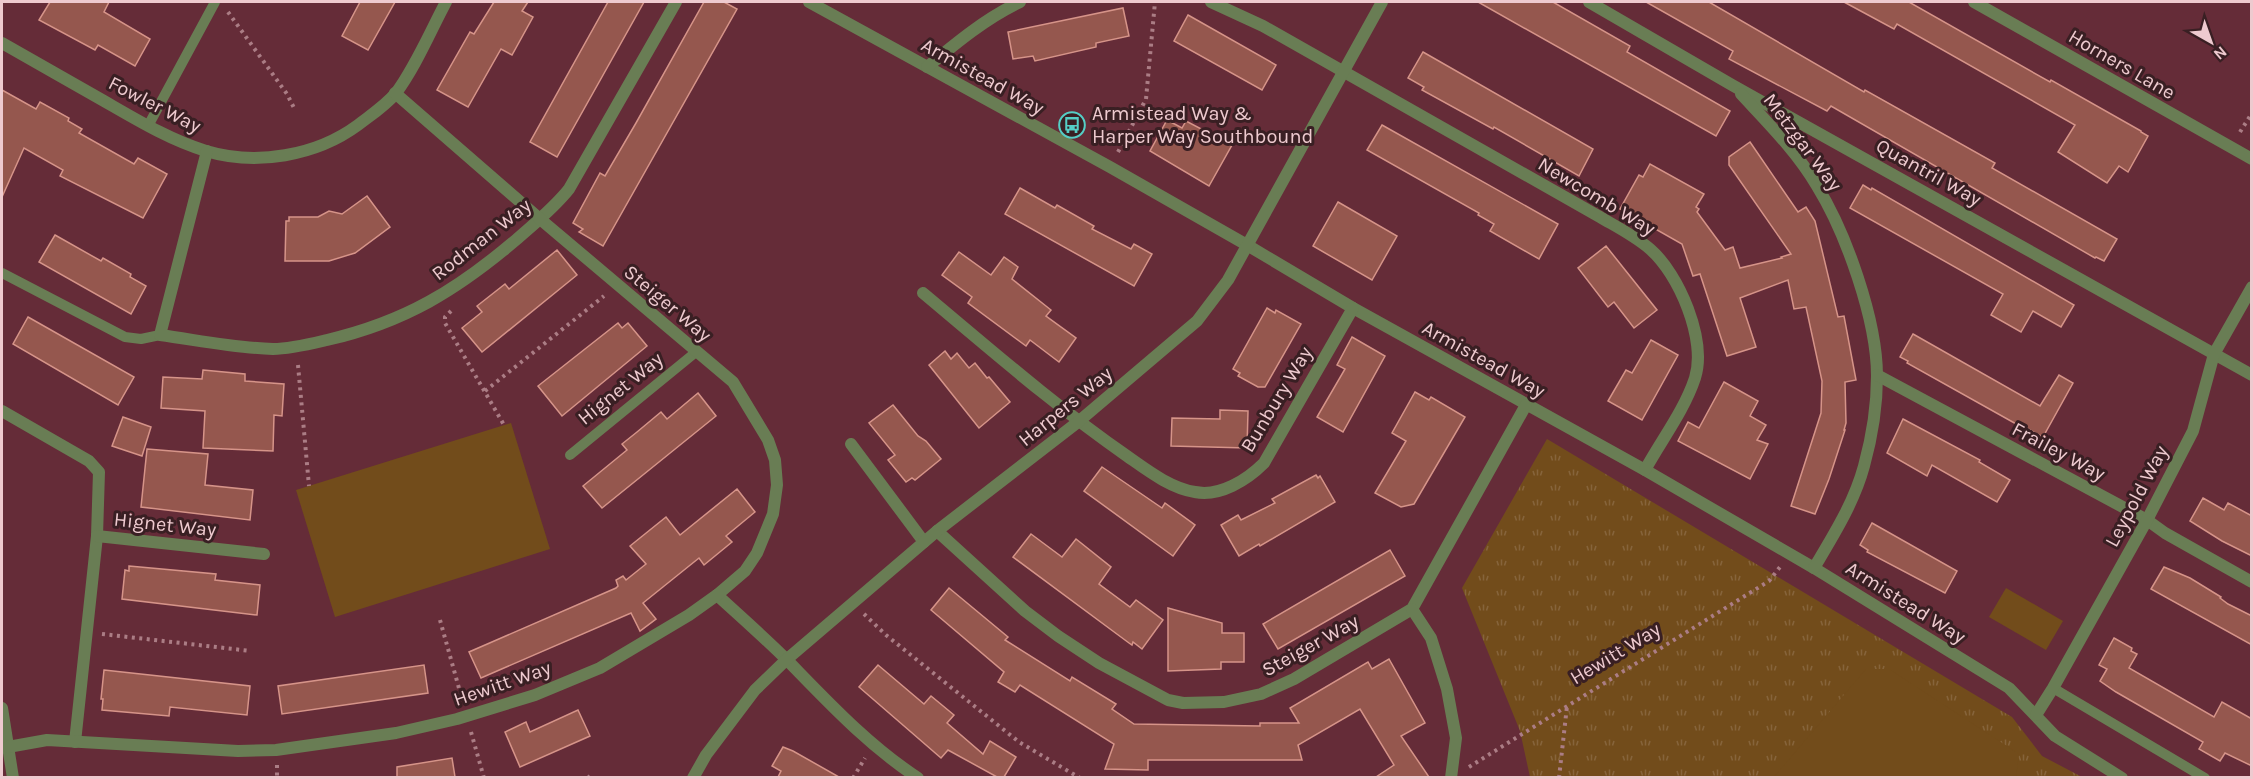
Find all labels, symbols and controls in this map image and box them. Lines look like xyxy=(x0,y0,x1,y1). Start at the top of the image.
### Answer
north arrow xyxy=(2181,12,2241,72)
street label: Horners Lane xyxy=(2064,25,2179,104)
street label: Armistead Way xyxy=(917,33,1048,120)
text: N xyxy=(2210,42,2231,64)
street label: Fowler Way xyxy=(105,71,205,138)
street label: Metzgar Way xyxy=(1758,89,1847,196)
place label: Armistead Way & Harper Way Southbound xyxy=(1092,102,1313,148)
bus stop icon: Armistead Way & Harper Way Southbound xyxy=(1057,110,1087,140)
street label: Quantril Way xyxy=(1872,134,1985,211)
street label: Newcomb Way xyxy=(1534,152,1659,240)
street label: Rodman Way xyxy=(427,194,535,285)
street label: Steiger Way xyxy=(619,260,716,347)
street label: Armistead Way xyxy=(1418,316,1549,403)
street label: Bunbury Way xyxy=(1236,342,1317,456)
street label: Hignet Way xyxy=(573,347,667,430)
street label: Harpers Way xyxy=(1014,362,1117,451)
street label: Frailey Way xyxy=(2008,417,2109,486)
street label: Leypold Way xyxy=(2100,442,2173,551)
street label: Hignet Way xyxy=(113,508,217,541)
street label: Armistead Way xyxy=(1842,556,1970,648)
street label: Steiger Way xyxy=(1258,609,1363,681)
street label: Hewitt Way xyxy=(1566,617,1665,689)
street label: Hewitt Way xyxy=(450,656,554,711)

